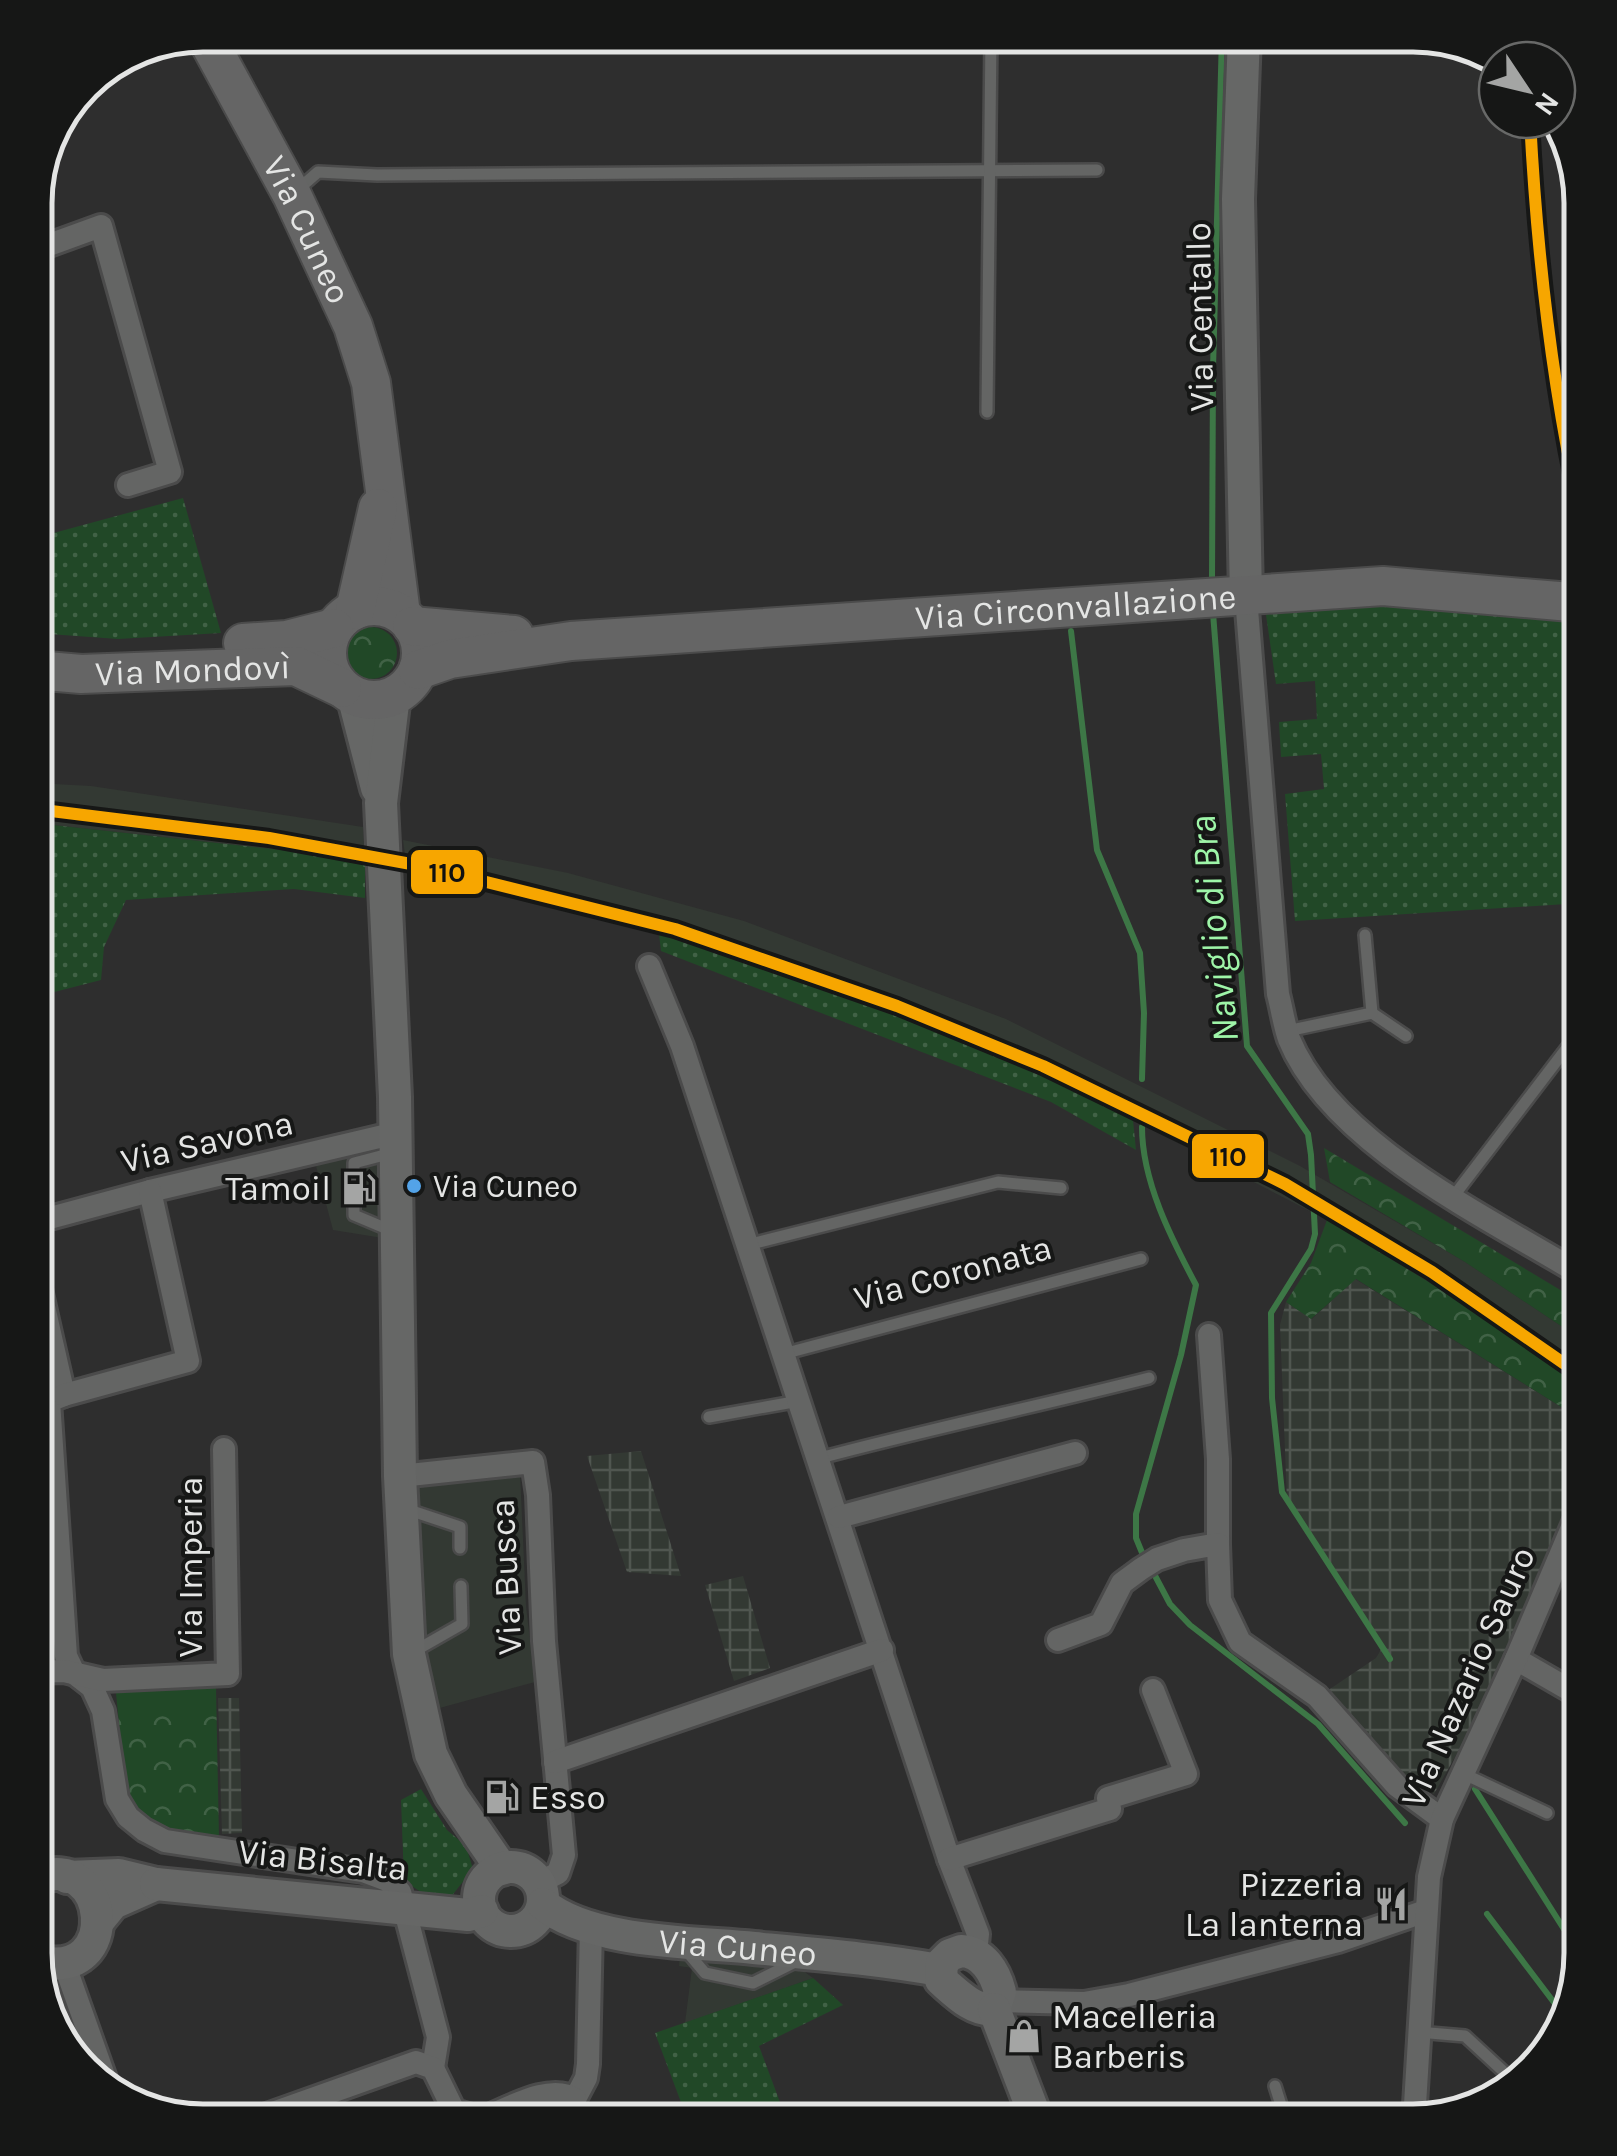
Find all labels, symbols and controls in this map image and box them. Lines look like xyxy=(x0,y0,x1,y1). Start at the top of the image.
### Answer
north arrow xyxy=(1477,40,1577,140)
text: N xyxy=(1528,86,1566,122)
street label: Via Cuneo xyxy=(254,149,360,310)
street label: Via Centallo xyxy=(1178,222,1222,412)
street label: Via Circonvallazione xyxy=(914,575,1238,638)
street label: Via Mondovì xyxy=(94,646,291,694)
water label: Naviglio di Bra xyxy=(1180,813,1248,1045)
line badge: 110 xyxy=(409,848,485,896)
text: 110 xyxy=(428,856,466,889)
street label: Via Savona xyxy=(117,1102,297,1182)
line badge: 110 xyxy=(1190,1132,1266,1180)
text: 110 xyxy=(1209,1140,1247,1173)
place label: Tamoil xyxy=(225,1168,331,1209)
place label: Via Cuneo xyxy=(433,1168,578,1205)
fuel station icon: Tamoil xyxy=(340,1169,378,1207)
marker: Via Cuneo xyxy=(404,1176,424,1196)
street label: Via Coronata xyxy=(850,1227,1056,1319)
street label: Via Imperia xyxy=(170,1476,211,1658)
street label: Via Busca xyxy=(481,1498,531,1656)
street label: Via Nazario Sauro xyxy=(1392,1540,1544,1814)
place label: Esso xyxy=(530,1777,606,1818)
fuel station icon: Esso xyxy=(483,1778,521,1816)
street label: Via Bisalta xyxy=(236,1831,410,1889)
place label: Pizzeria La lanterna xyxy=(1185,1864,1363,1945)
restaurant icon: Pizzeria La lanterna xyxy=(1372,1885,1410,1923)
street label: Via Cuneo xyxy=(657,1920,819,1974)
place label: Macelleria Barberis xyxy=(1052,1996,1217,2077)
shop icon: Macelleria Barberis xyxy=(1005,2017,1043,2055)

